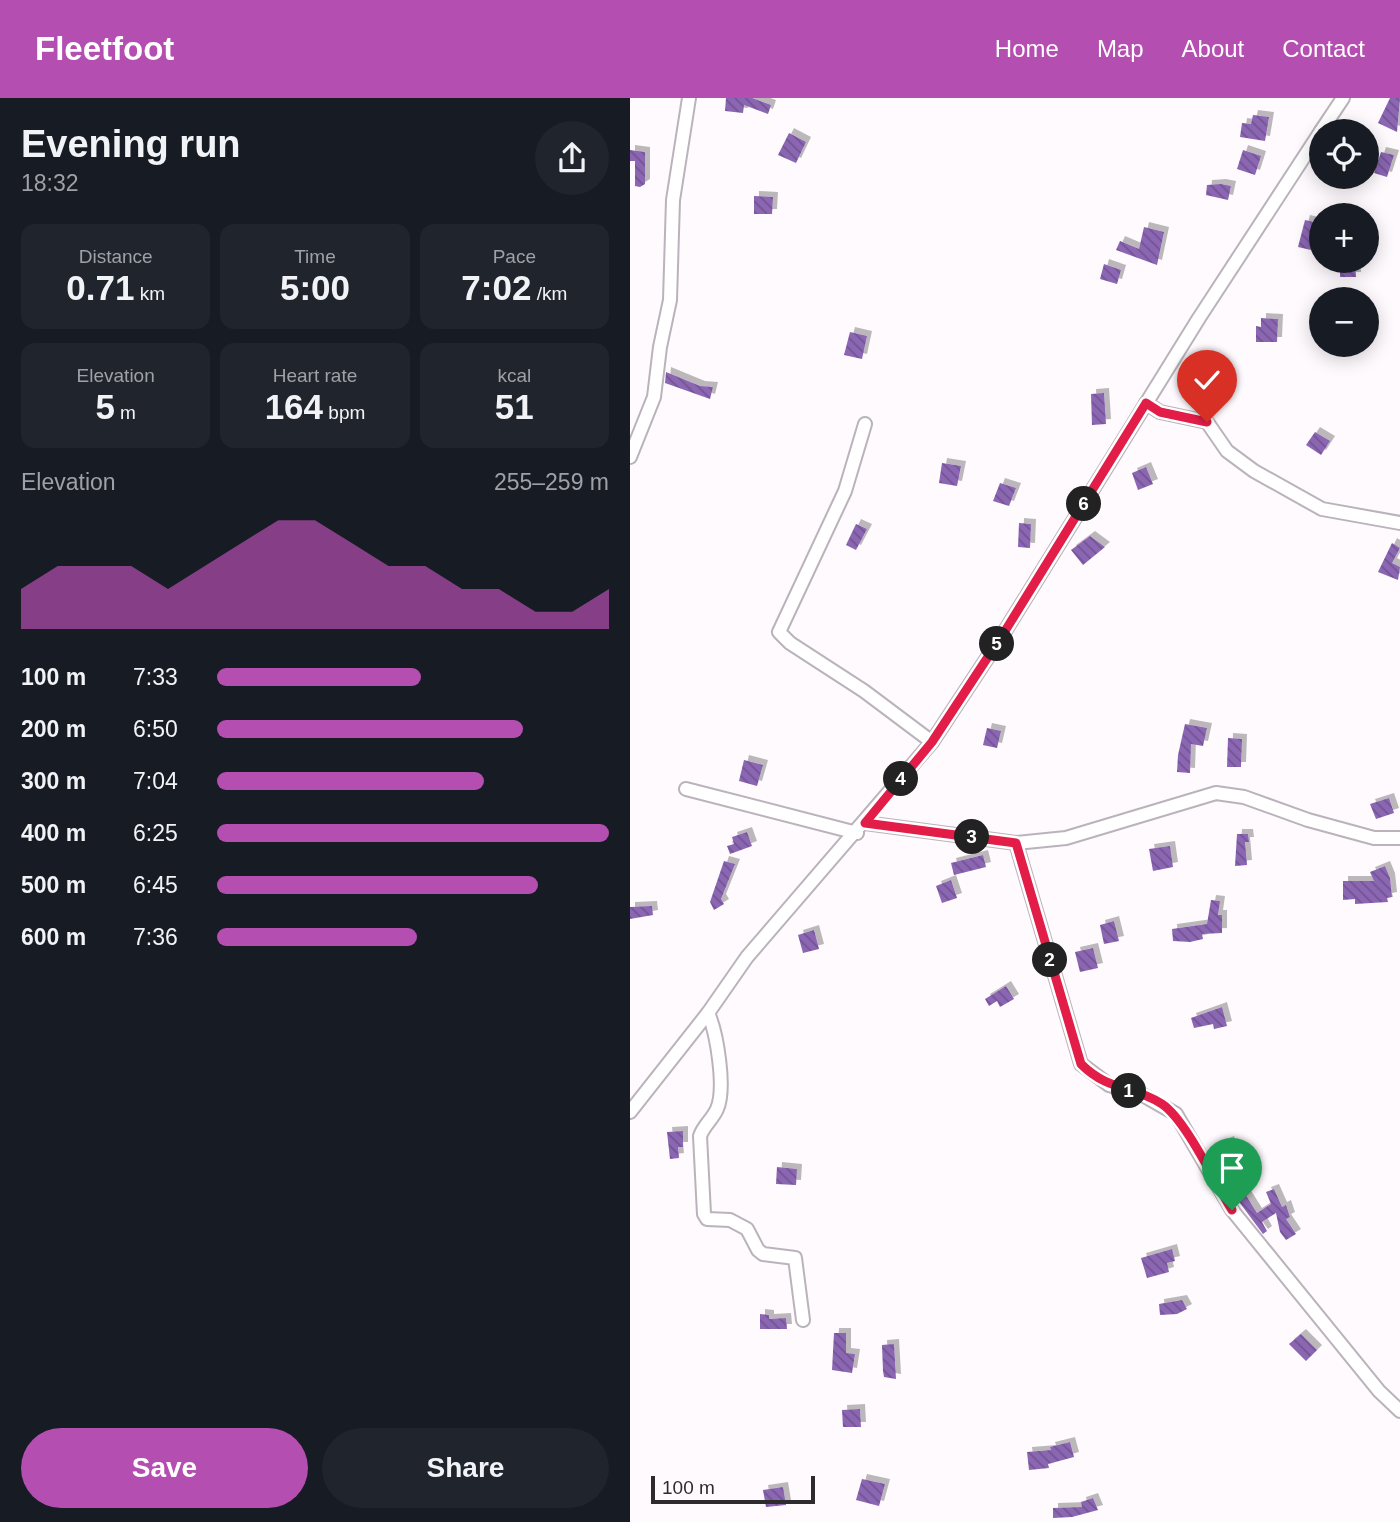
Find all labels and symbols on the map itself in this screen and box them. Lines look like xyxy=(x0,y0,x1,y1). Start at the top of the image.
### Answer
pin xyxy=(1177,350,1237,422)
pin: 6 xyxy=(1066,486,1102,522)
pin: 5 xyxy=(980,626,1014,662)
pin: 4 xyxy=(884,762,918,796)
pin: 3 xyxy=(954,820,990,854)
pin: 2 xyxy=(1032,942,1068,978)
pin: 1 xyxy=(1112,1074,1146,1108)
pin xyxy=(1202,1138,1262,1210)
scale bar xyxy=(651,1473,816,1505)

